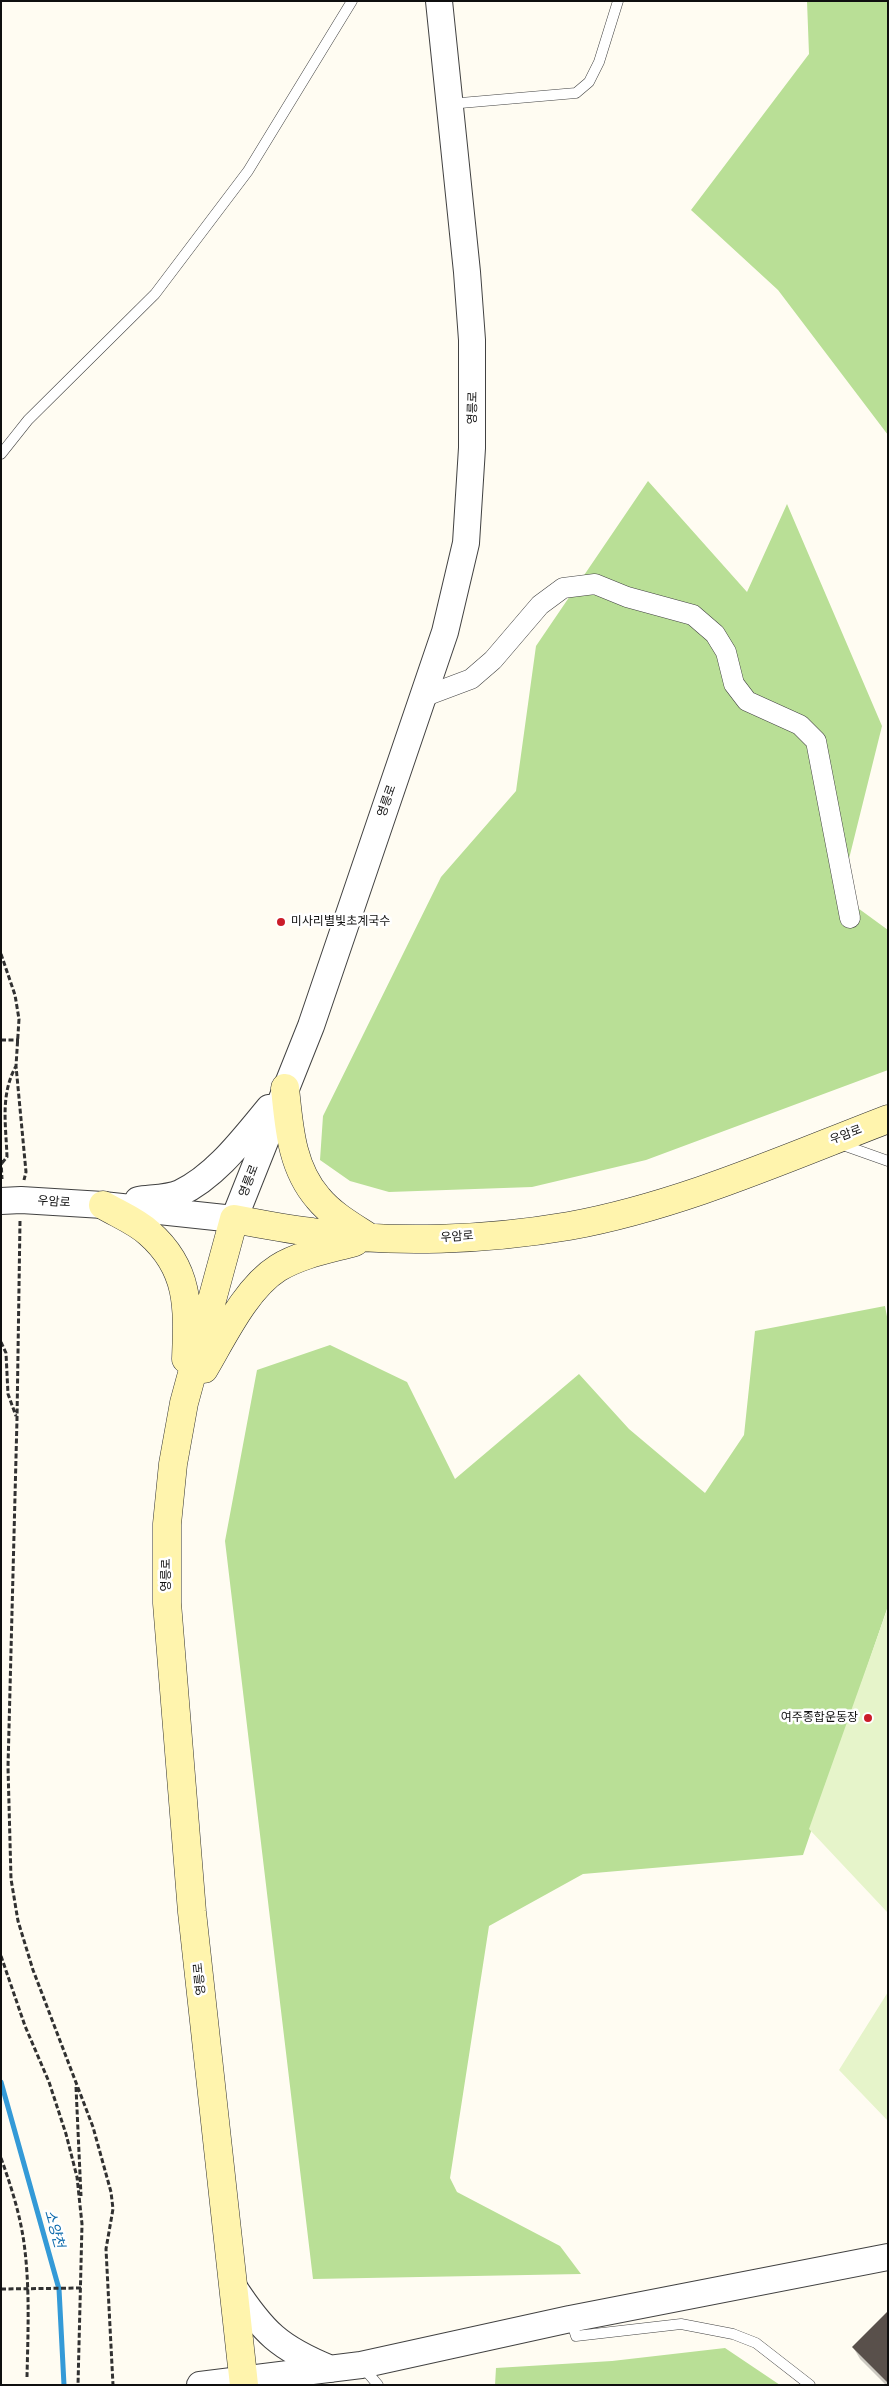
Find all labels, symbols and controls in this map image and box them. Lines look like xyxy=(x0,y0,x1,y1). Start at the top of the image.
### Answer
street label: 영릉로 xyxy=(466,391,480,425)
street label: 영릉로 xyxy=(375,783,399,819)
place label: 미사리별빛초계국수 xyxy=(291,915,390,929)
marker: 미사리별빛초계국수 xyxy=(275,916,287,928)
street label: 우암로 xyxy=(828,1122,864,1148)
street label: 영릉로 xyxy=(236,1163,262,1199)
street label: 우암로 xyxy=(37,1194,71,1210)
street label: 우암로 xyxy=(440,1229,474,1245)
street label: 영릉로 xyxy=(160,1558,174,1592)
place label: 여주종합운동장 xyxy=(781,1711,858,1725)
marker: 여주종합운동장 xyxy=(862,1712,874,1724)
street label: 영릉로 xyxy=(191,1962,209,1996)
water label: 소양천 xyxy=(41,2208,67,2250)

